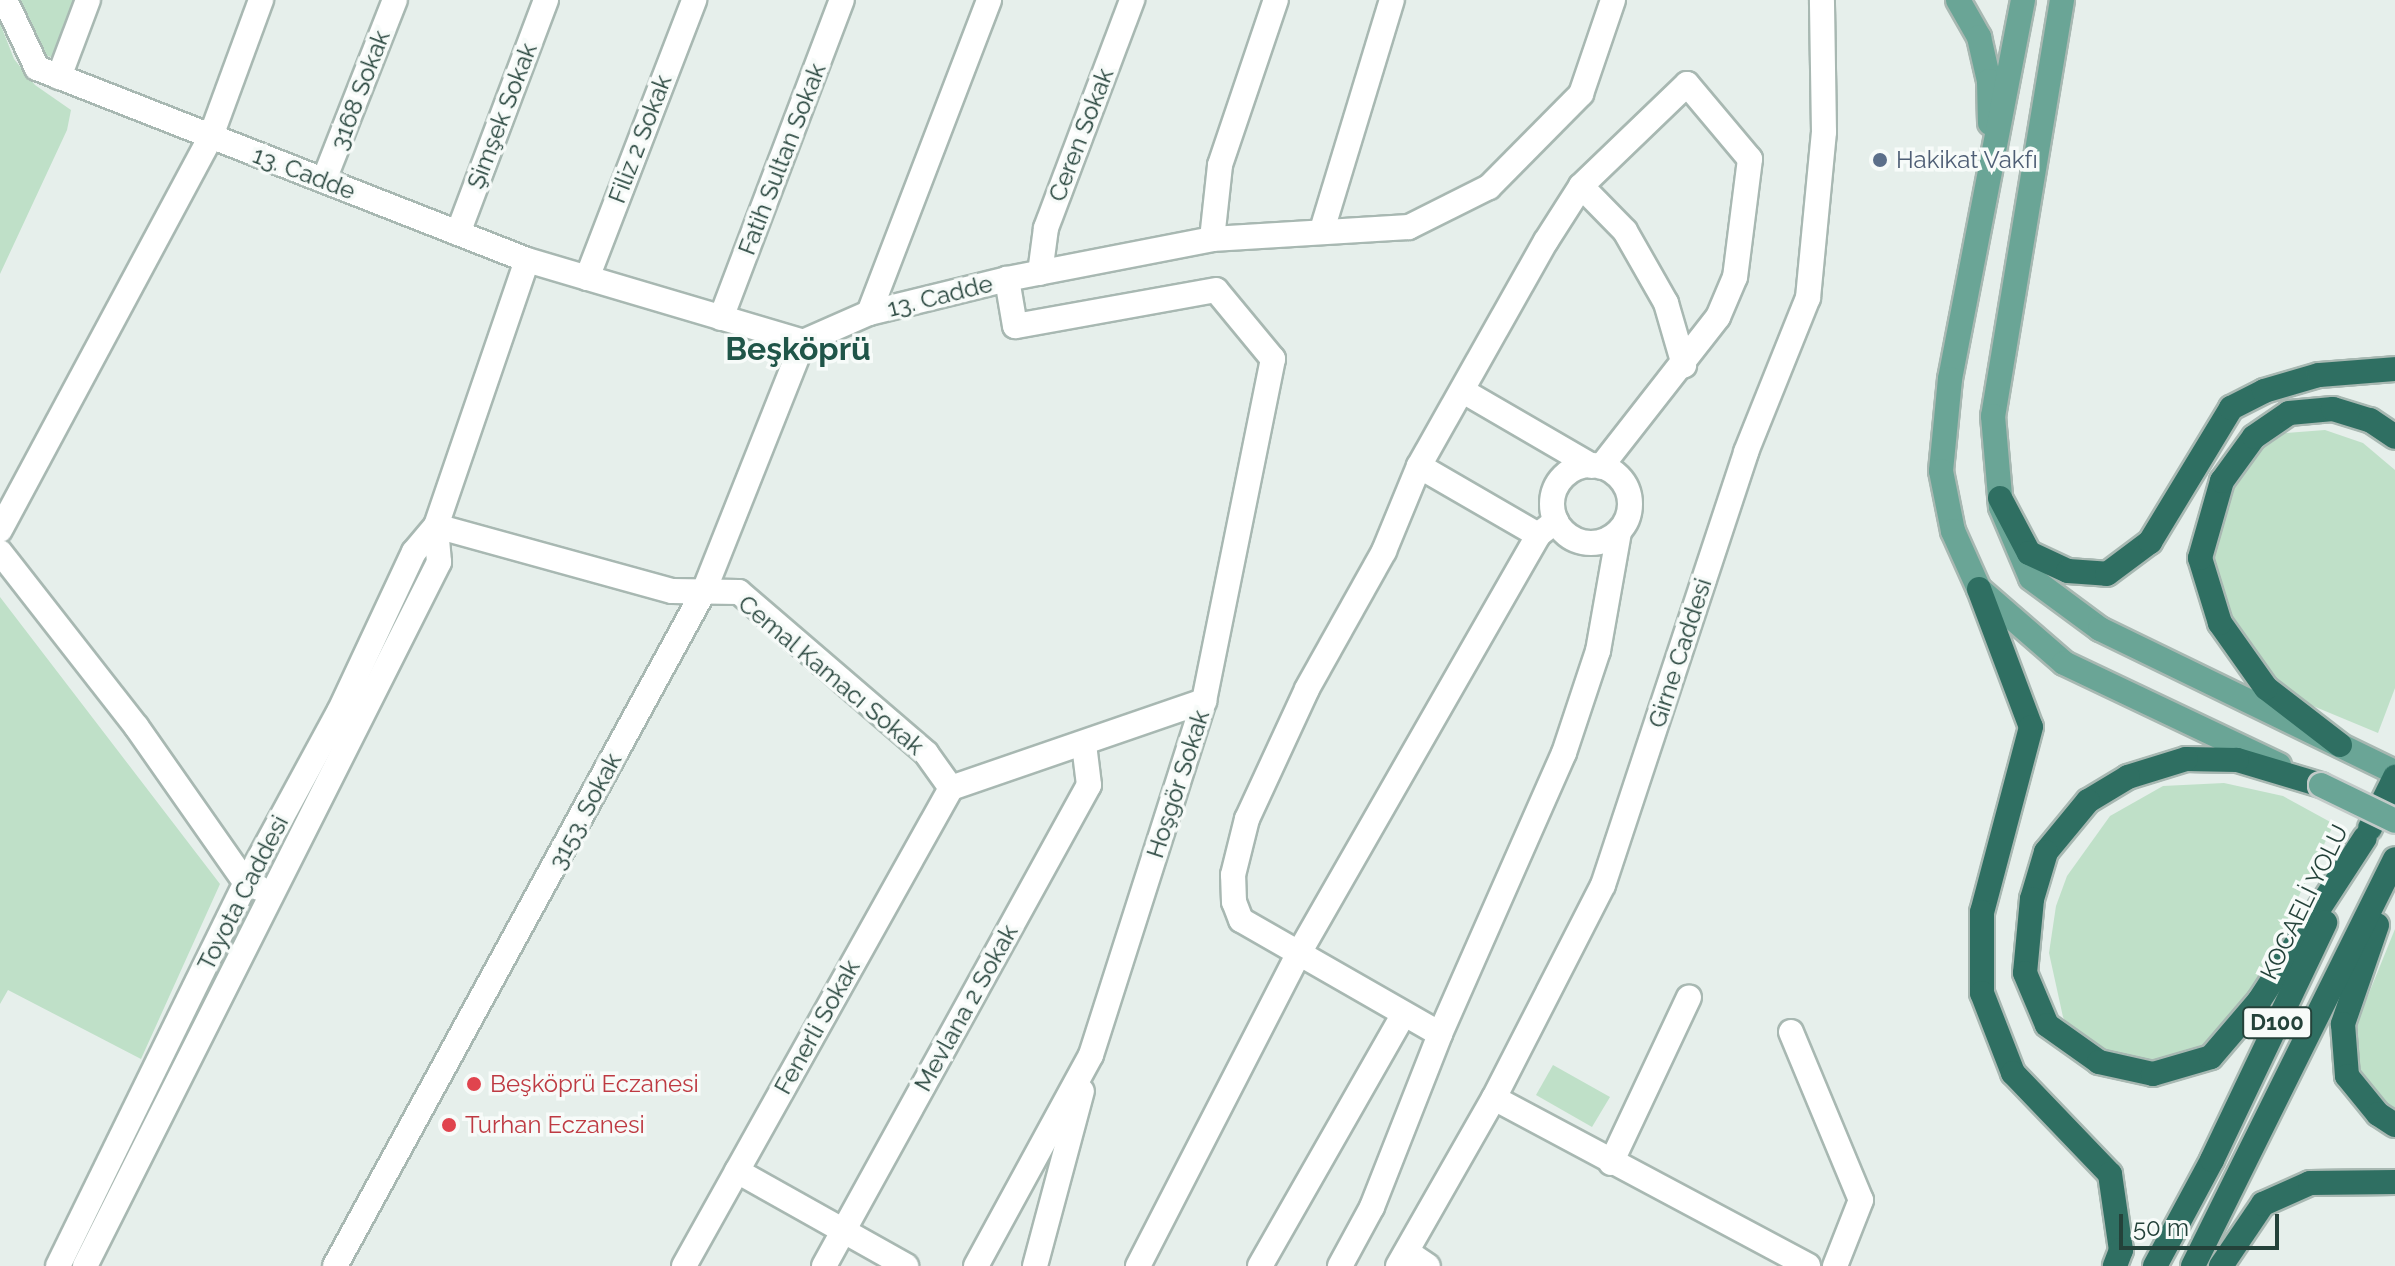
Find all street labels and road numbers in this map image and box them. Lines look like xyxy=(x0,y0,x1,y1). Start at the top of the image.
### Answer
street label: 3168 Sokak xyxy=(324,26,396,154)
street label: Şimşek Sokak xyxy=(461,39,543,193)
street label: Fatih Sultan Sokak xyxy=(732,59,832,259)
street label: Ceren Sokak xyxy=(1042,64,1120,206)
street label: Filiz 2 Sokak xyxy=(602,71,678,207)
street label: 13. Cadde xyxy=(249,140,359,206)
street label: 13. Cadde xyxy=(884,269,996,323)
street label: Girne Caddesi xyxy=(1642,575,1718,731)
street label: Cemal Kamacı Sokak xyxy=(732,589,930,761)
street label: Hoşgör Sokak xyxy=(1140,706,1216,862)
street label: 3153. Sokak xyxy=(542,748,628,874)
street label: Toyota Caddesi xyxy=(192,811,294,975)
street label: KOCAELİ YOLU xyxy=(2254,819,2354,985)
street label: Mevlana 2 Sokak xyxy=(908,920,1024,1096)
street label: Fenerli Sokak xyxy=(768,955,866,1099)
road number: D100 xyxy=(2241,1005,2313,1041)

